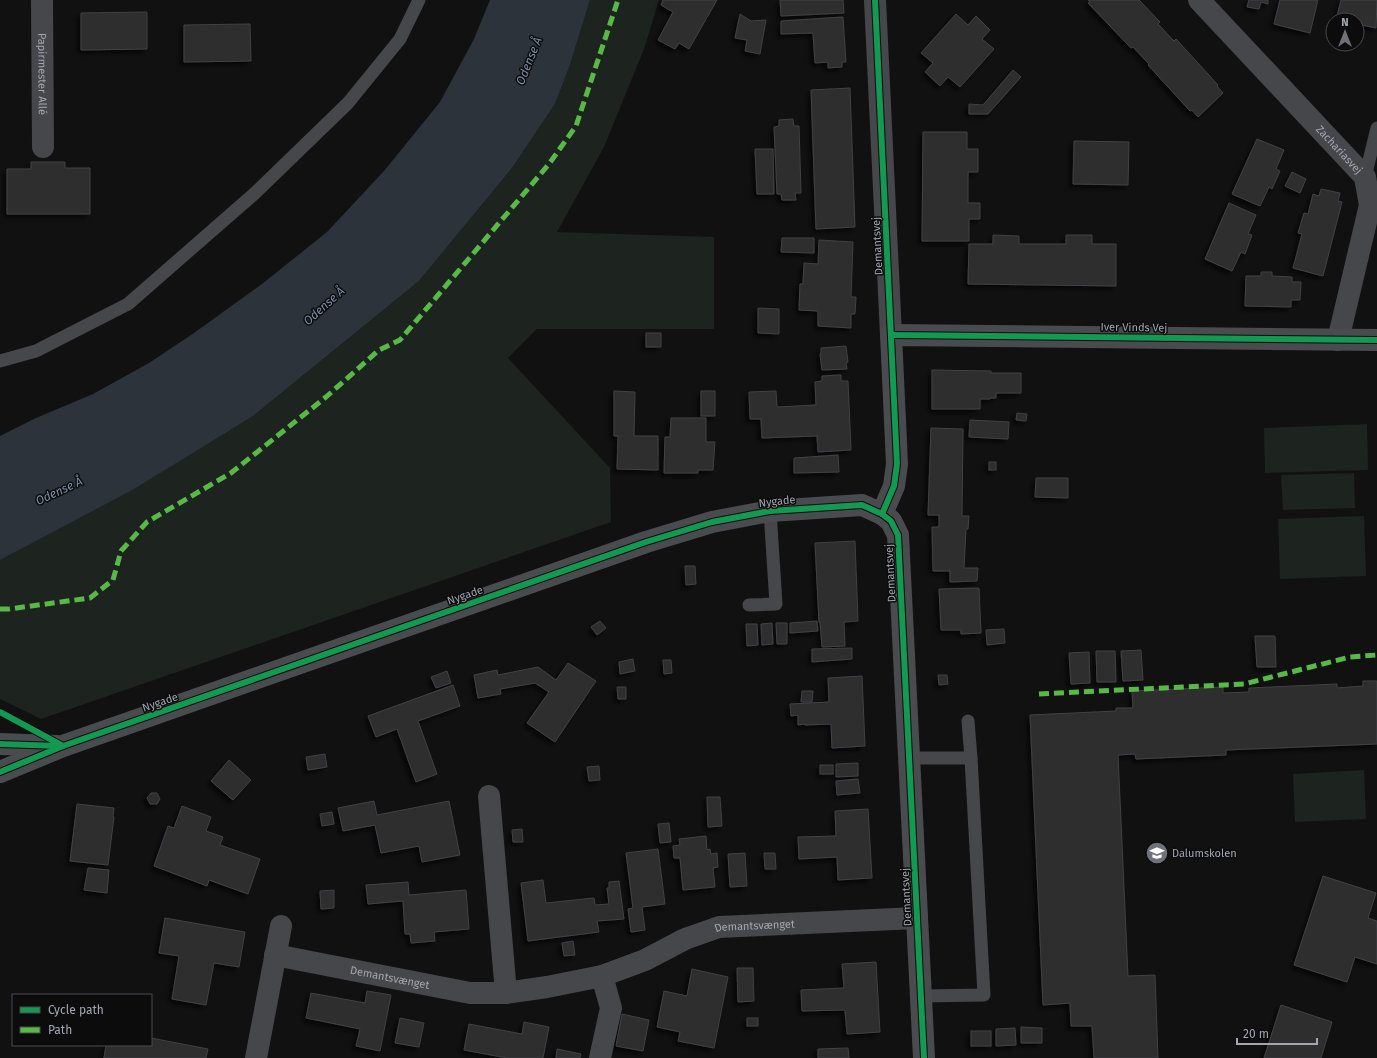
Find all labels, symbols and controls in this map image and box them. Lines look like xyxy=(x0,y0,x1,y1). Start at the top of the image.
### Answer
north arrow xyxy=(1325,12,1365,52)
text: N xyxy=(1341,16,1349,29)
street label: Papirmester Allé xyxy=(35,33,49,115)
water label: Odense Å xyxy=(511,34,545,87)
street label: Zachariasvej xyxy=(1313,123,1365,177)
street label: Demantsvej xyxy=(869,217,886,275)
water label: Odense Å xyxy=(299,282,347,328)
street label: Iver Vinds Vej xyxy=(1100,320,1168,335)
water label: Odense Å xyxy=(32,472,85,508)
street label: Nygade xyxy=(758,493,796,510)
street label: Demantsvej xyxy=(882,544,899,602)
street label: Nygade xyxy=(446,583,485,608)
street label: Nygade xyxy=(141,690,180,715)
school or university icon: Dalumskolen xyxy=(1144,840,1170,866)
place label: Dalumskolen xyxy=(1172,847,1237,860)
street label: Demantsvej xyxy=(898,868,915,926)
street label: Demantsvænget xyxy=(713,918,795,935)
street label: Demantsvænget xyxy=(349,964,431,992)
legend xyxy=(12,994,152,1046)
text: Cycle path xyxy=(48,1003,104,1017)
scale bar xyxy=(1237,1020,1317,1046)
text: Path xyxy=(48,1023,72,1037)
text: 20 m xyxy=(1243,1027,1269,1041)

